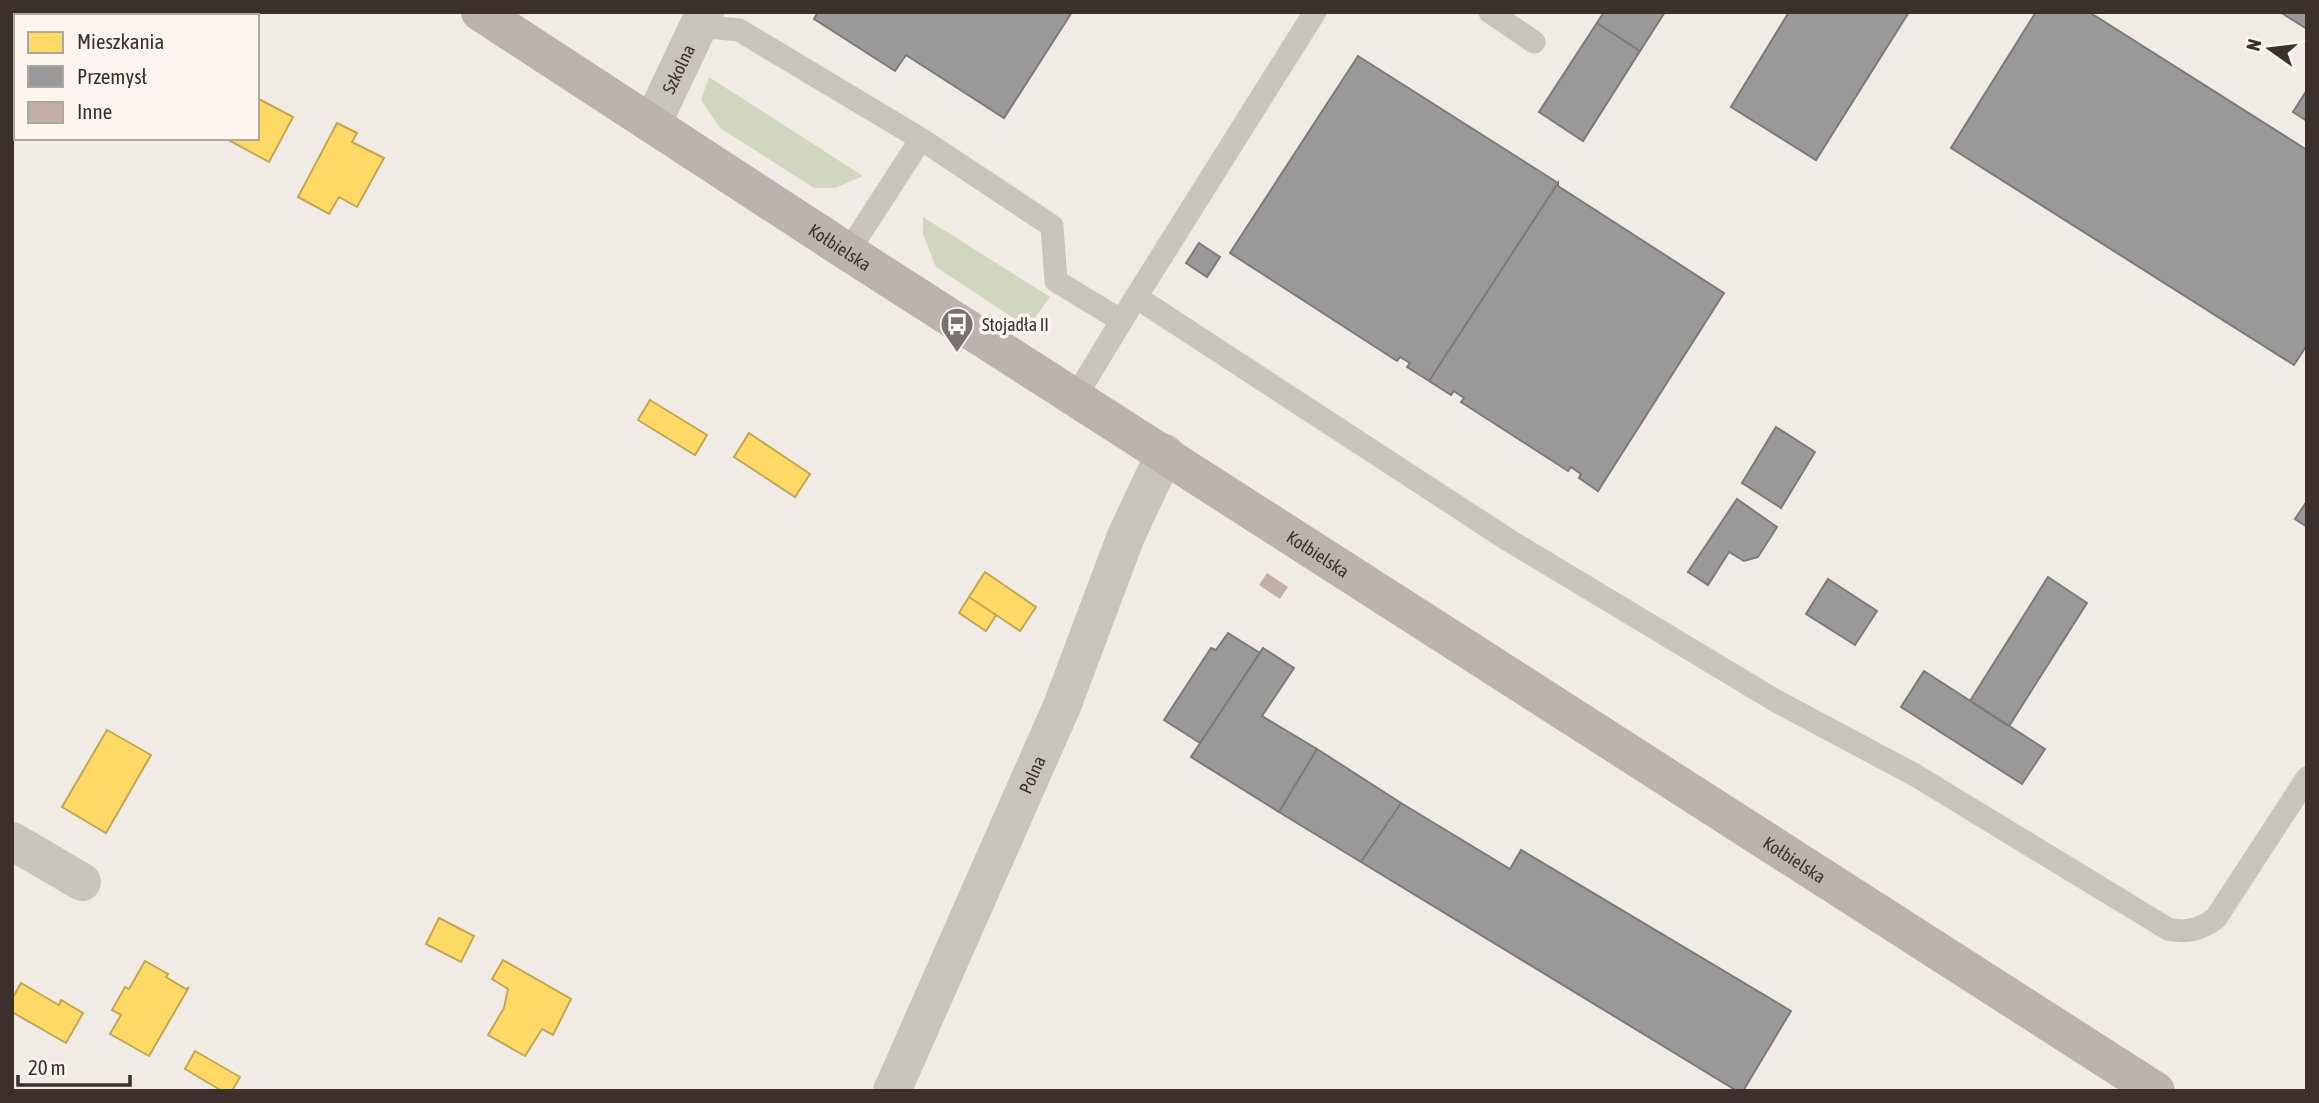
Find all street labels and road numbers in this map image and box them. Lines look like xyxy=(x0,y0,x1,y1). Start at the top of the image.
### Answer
street label: Szkolna xyxy=(657,41,699,97)
street label: Kołbielska xyxy=(805,219,875,275)
street label: Kołbielska xyxy=(1283,526,1353,581)
street label: Polna xyxy=(1014,752,1049,797)
street label: Kołbielska xyxy=(1760,831,1830,887)

